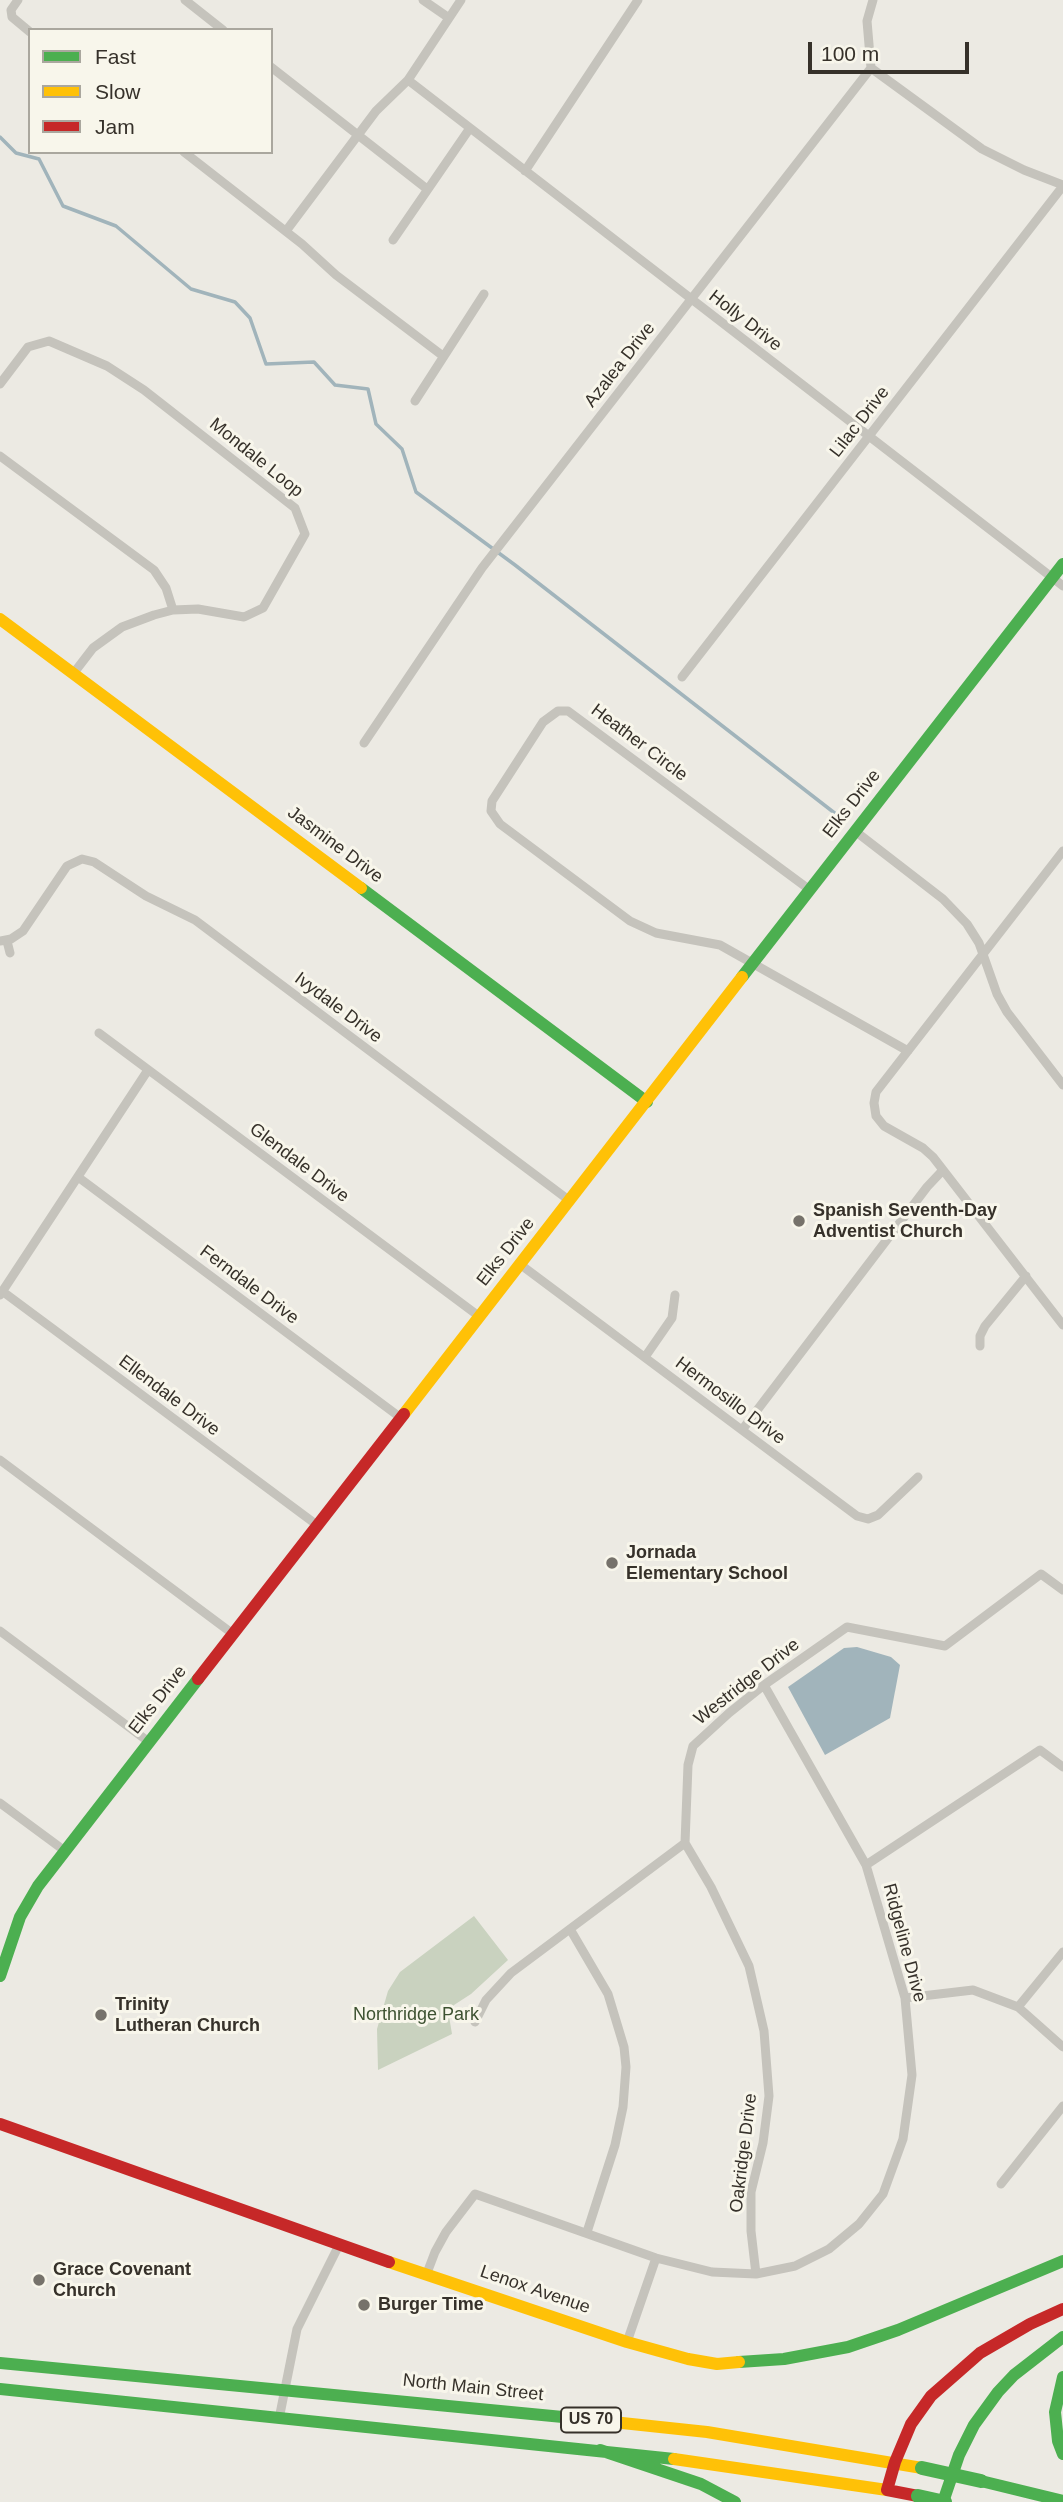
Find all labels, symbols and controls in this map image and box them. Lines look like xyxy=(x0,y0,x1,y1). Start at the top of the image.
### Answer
legend xyxy=(28,28,273,154)
scale bar xyxy=(811,28,972,72)
text: 100 m xyxy=(821,42,879,65)
text: Fast xyxy=(95,45,136,68)
text: Slow xyxy=(95,80,141,103)
text: Jam xyxy=(95,115,135,138)
street label: Holly Drive xyxy=(704,286,786,356)
street label: Azalea Drive xyxy=(580,318,660,412)
street label: Lilac Drive xyxy=(826,382,894,462)
street label: Mondale Loop xyxy=(205,414,307,502)
street label: Heather Circle xyxy=(587,700,691,786)
street label: Elks Drive xyxy=(819,765,885,843)
street label: Jasmine Drive xyxy=(283,802,387,888)
street label: Ivydale Drive xyxy=(290,968,386,1048)
street label: Glendale Drive xyxy=(245,1119,353,1207)
place label: Spanish Seventh-Day Adventist Church xyxy=(813,1200,997,1242)
street label: Elks Drive xyxy=(473,1213,539,1291)
marker: Spanish Seventh-Day Adventist Church xyxy=(791,1213,807,1229)
street label: Ferndale Drive xyxy=(195,1241,303,1329)
street label: Ellendale Drive xyxy=(114,1351,224,1441)
street label: Hermosillo Drive xyxy=(671,1353,789,1449)
place label: Jornada Elementary School xyxy=(626,1542,788,1584)
marker: Jornada Elementary School xyxy=(604,1555,620,1571)
street label: Westridge Drive xyxy=(690,1634,804,1730)
street label: Elks Drive xyxy=(125,1661,191,1739)
street label: Ridgeline Drive xyxy=(878,1881,930,2005)
place label: Trinity Lutheran Church xyxy=(115,1994,260,2036)
park label: Northridge Park xyxy=(353,2004,479,2026)
marker: Trinity Lutheran Church xyxy=(93,2007,109,2023)
street label: Oakridge Drive xyxy=(726,2092,762,2214)
place label: Grace Covenant Church xyxy=(53,2259,191,2302)
street label: Lenox Avenue xyxy=(477,2261,593,2319)
marker: Grace Covenant Church xyxy=(31,2272,47,2288)
place label: Burger Time xyxy=(378,2294,484,2316)
marker: Burger Time xyxy=(356,2297,372,2313)
street label: North Main Street xyxy=(402,2370,544,2406)
road number: US 70 xyxy=(561,2408,621,2432)

